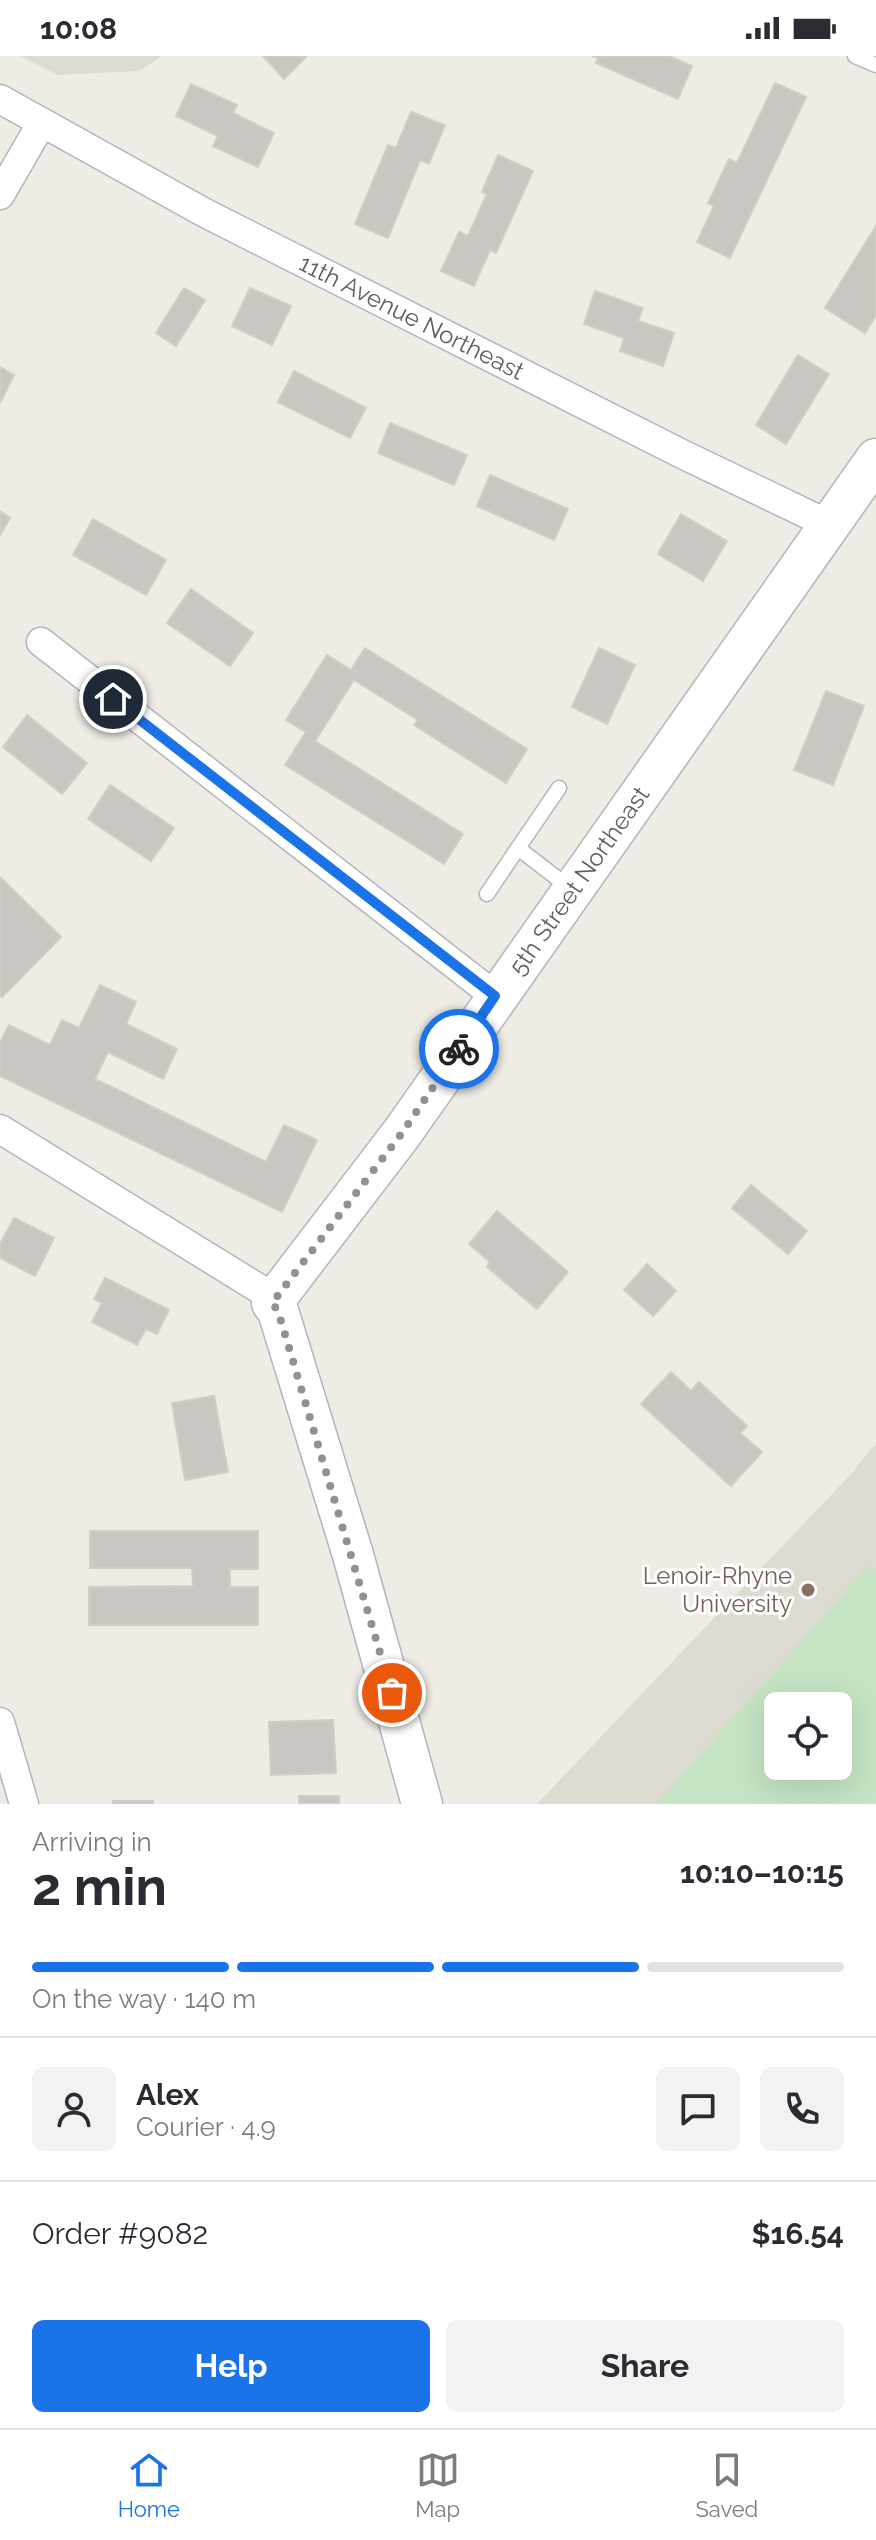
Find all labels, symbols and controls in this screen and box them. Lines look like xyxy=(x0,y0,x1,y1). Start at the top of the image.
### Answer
text: 10:08 xyxy=(40,11,117,46)
street label: 11th Avenue Northeast xyxy=(294,248,529,386)
pin xyxy=(79,665,147,733)
icon: home xyxy=(91,677,135,721)
street label: 5th Street Northeast xyxy=(503,781,655,980)
courier xyxy=(419,1009,499,1089)
icon: bike xyxy=(437,1027,481,1071)
place label: Lenoir-Rhyne University xyxy=(643,1561,792,1618)
marker: Lenoir-Rhyne University xyxy=(799,1581,817,1599)
pin xyxy=(358,1659,426,1727)
icon: bag xyxy=(370,1671,414,1715)
map controls xyxy=(764,1692,852,1780)
button: locate xyxy=(764,1692,852,1780)
text: Arriving in xyxy=(32,1827,152,1857)
text: 10:10–10:15 xyxy=(680,1855,844,1890)
text: 2 min xyxy=(32,1856,167,1917)
text: On the way · 140 m xyxy=(32,1984,256,2014)
button: person xyxy=(32,2067,116,2151)
button: chat xyxy=(656,2067,740,2151)
button: phone xyxy=(760,2067,844,2151)
text: Alex xyxy=(136,2077,199,2112)
text: Courier · 4.9 xyxy=(136,2112,276,2142)
text: Order #9082 xyxy=(32,2216,208,2251)
text: $16.54 xyxy=(751,2216,844,2251)
button: Help xyxy=(32,2320,430,2412)
button: Share xyxy=(446,2320,844,2412)
tab: Home xyxy=(118,2448,180,2522)
tab: Map xyxy=(415,2448,460,2522)
tab: Saved xyxy=(695,2448,758,2522)

